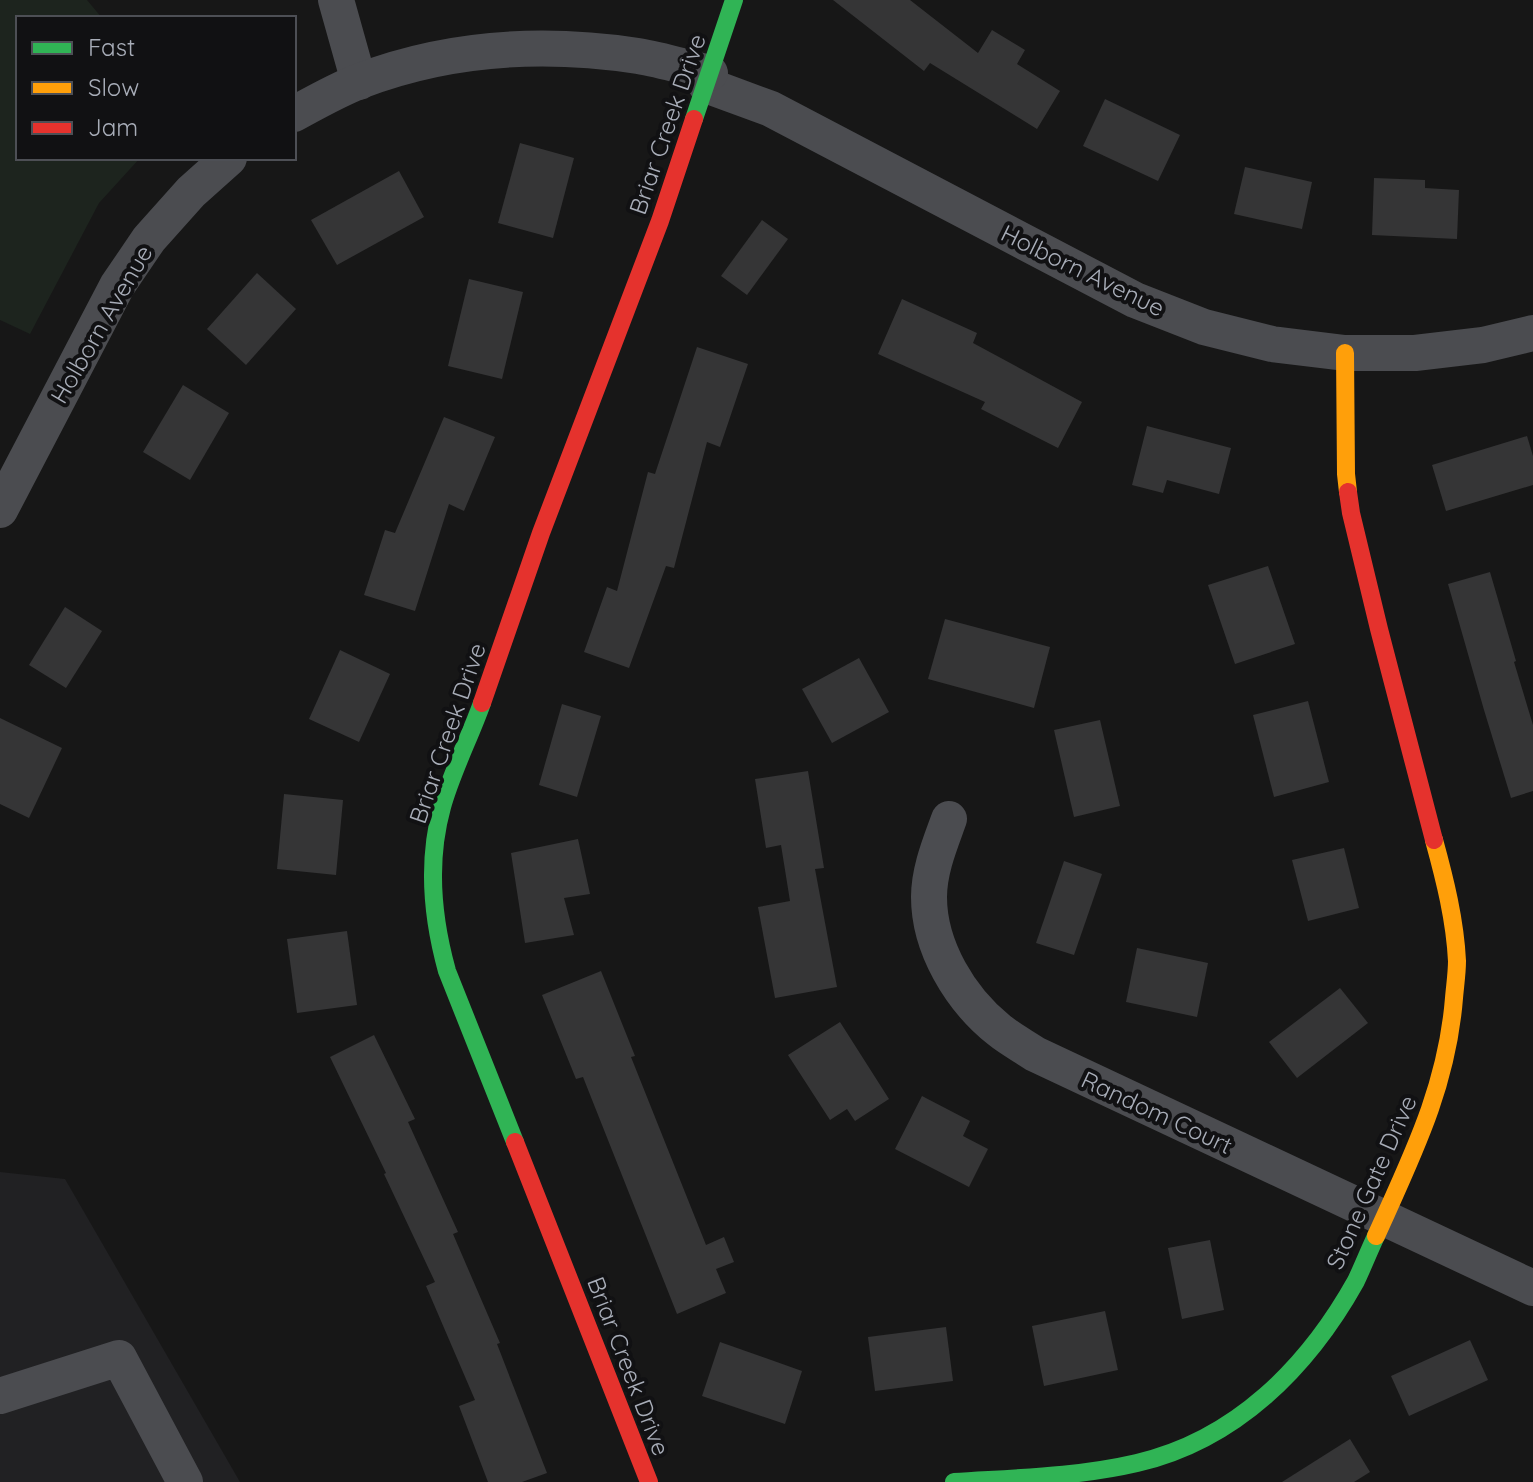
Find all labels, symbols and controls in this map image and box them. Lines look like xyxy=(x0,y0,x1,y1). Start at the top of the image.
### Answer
legend xyxy=(16,16,296,160)
street label: Briar Creek Drive xyxy=(622,30,712,218)
text: Fast xyxy=(88,32,135,62)
text: Slow xyxy=(88,72,139,102)
text: Jam xyxy=(88,112,138,142)
street label: Holborn Avenue xyxy=(996,217,1170,323)
street label: Holborn Avenue xyxy=(43,239,159,409)
street label: Briar Creek Drive xyxy=(402,639,492,827)
street label: Random Court xyxy=(1077,1064,1237,1160)
street label: Stone Gate Drive xyxy=(1319,1090,1423,1274)
street label: Briar Creek Drive xyxy=(581,1272,677,1460)

